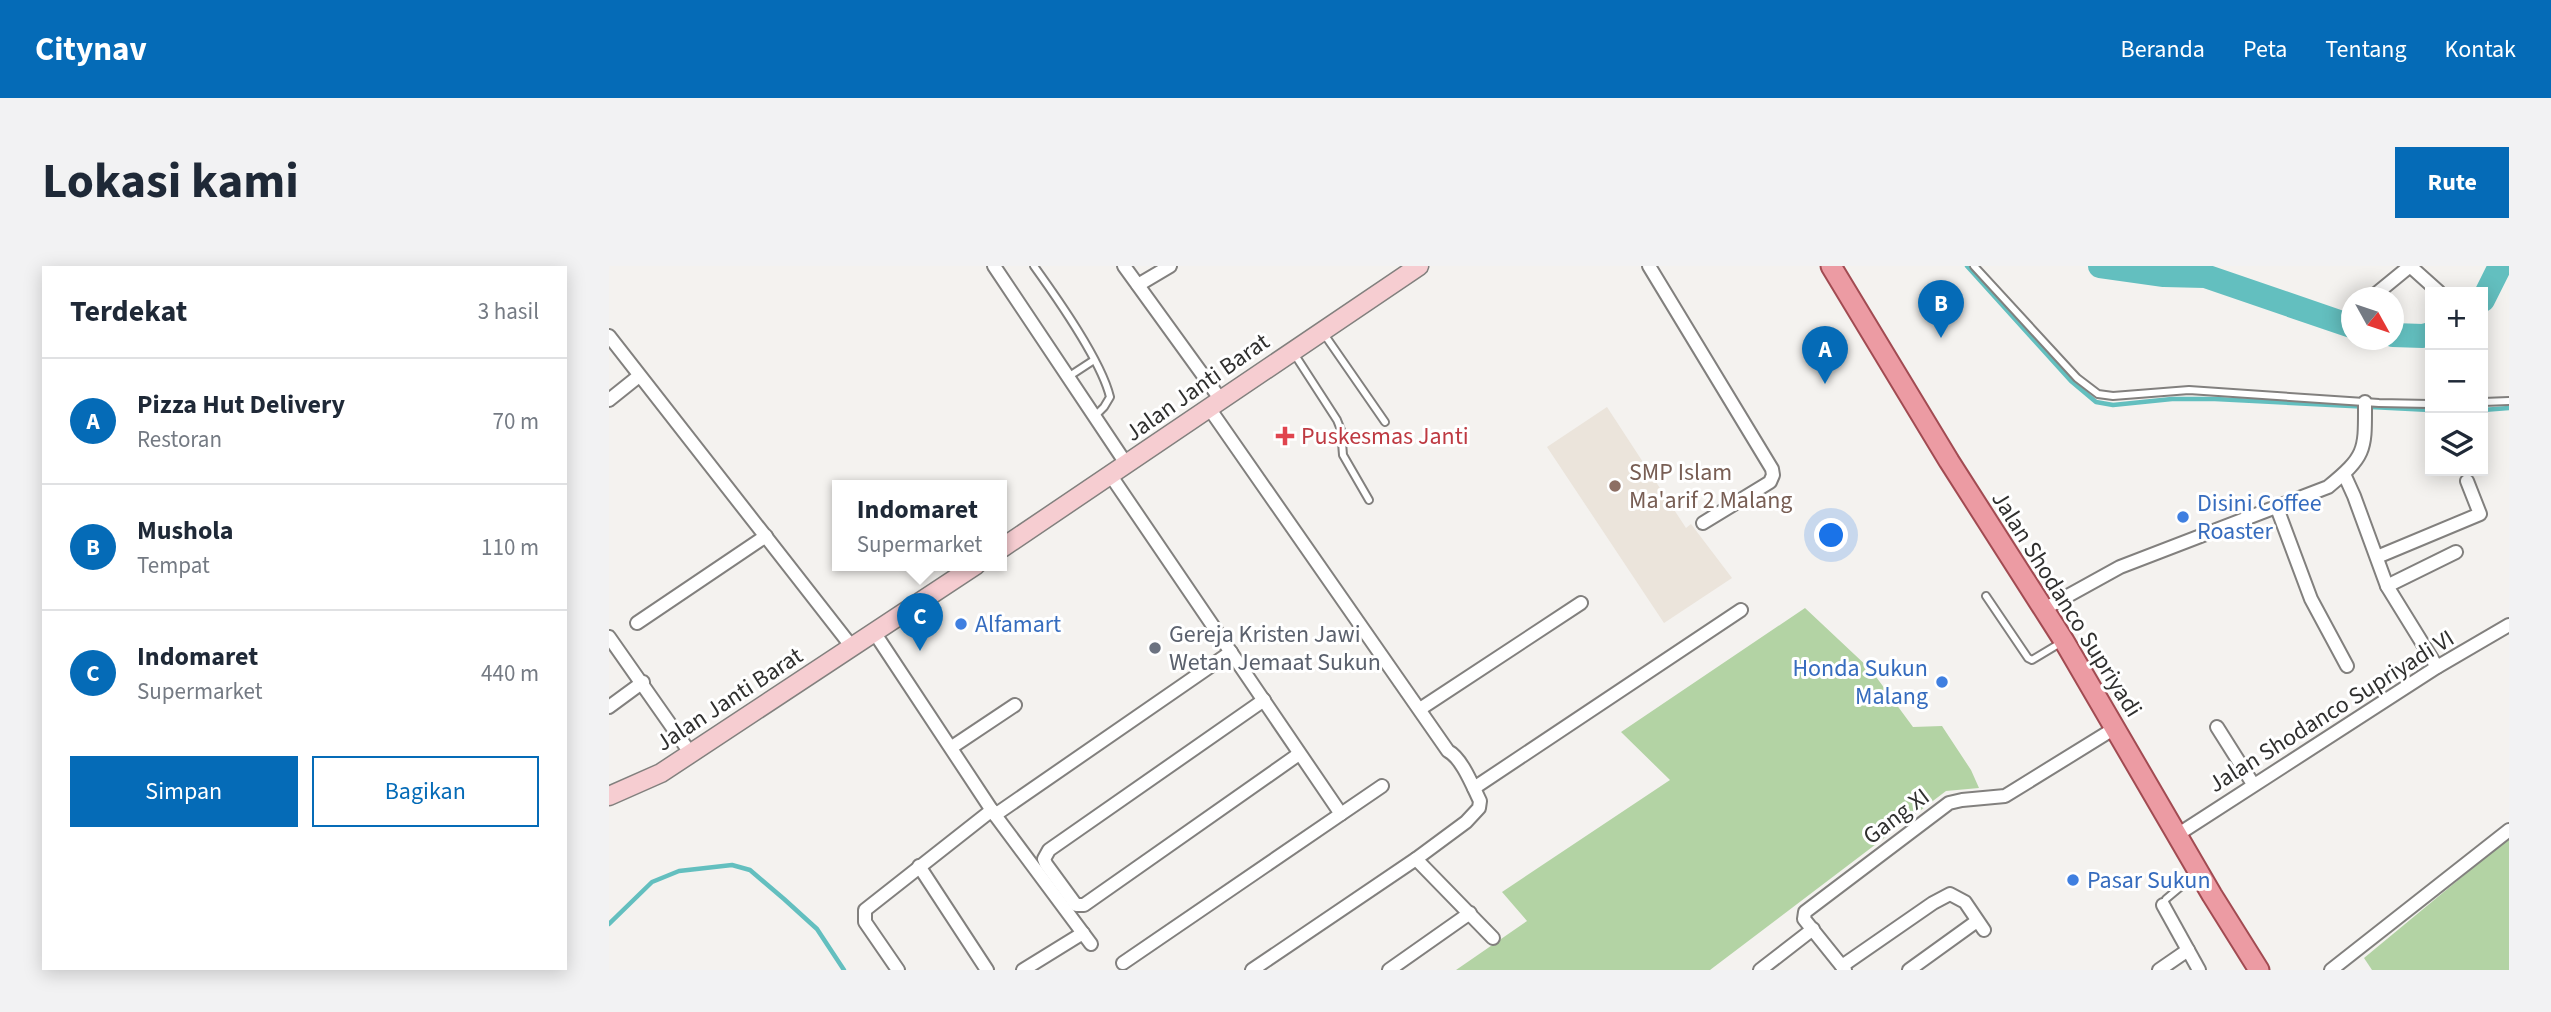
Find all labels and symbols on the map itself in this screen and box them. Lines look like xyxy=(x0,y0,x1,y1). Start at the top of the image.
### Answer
pin: B xyxy=(1918,280,1964,338)
north arrow xyxy=(2341,287,2404,350)
street label: Jalan Janti Barat xyxy=(1118,325,1277,450)
pin: A xyxy=(1802,326,1848,384)
place label: Puskesmas Janti xyxy=(1301,419,1469,454)
marker: Puskesmas Janti xyxy=(1275,426,1295,446)
place label: SMP Islam Ma'arif 2 Malang xyxy=(1629,455,1792,518)
marker: SMP Islam Ma'arif 2 Malang xyxy=(1607,478,1623,494)
street label: Jalan Shodanco Supriyadi xyxy=(1983,484,2151,724)
place label: Disini Coffee Roaster xyxy=(2197,486,2322,549)
marker: Disini Coffee Roaster xyxy=(2175,509,2191,525)
your location xyxy=(1814,518,1848,552)
pin: C xyxy=(897,593,943,651)
place label: Alfamart xyxy=(975,607,1061,642)
marker: Alfamart xyxy=(953,616,969,632)
place label: Gereja Kristen Jawi Wetan Jemaat Sukun xyxy=(1169,617,1381,680)
street label: Jalan Shodanco Supriyadi VI xyxy=(2201,621,2461,802)
street label: Jalan Janti Barat xyxy=(649,639,810,760)
marker: Gereja Kristen Jawi Wetan Jemaat Sukun xyxy=(1147,640,1163,656)
place label: Honda Sukun Malang xyxy=(1792,651,1928,714)
marker: Honda Sukun Malang xyxy=(1934,674,1950,690)
street label: Gang XI xyxy=(1856,780,1937,853)
place label: Pasar Sukun xyxy=(2087,863,2211,898)
marker: Pasar Sukun xyxy=(2065,872,2081,888)

